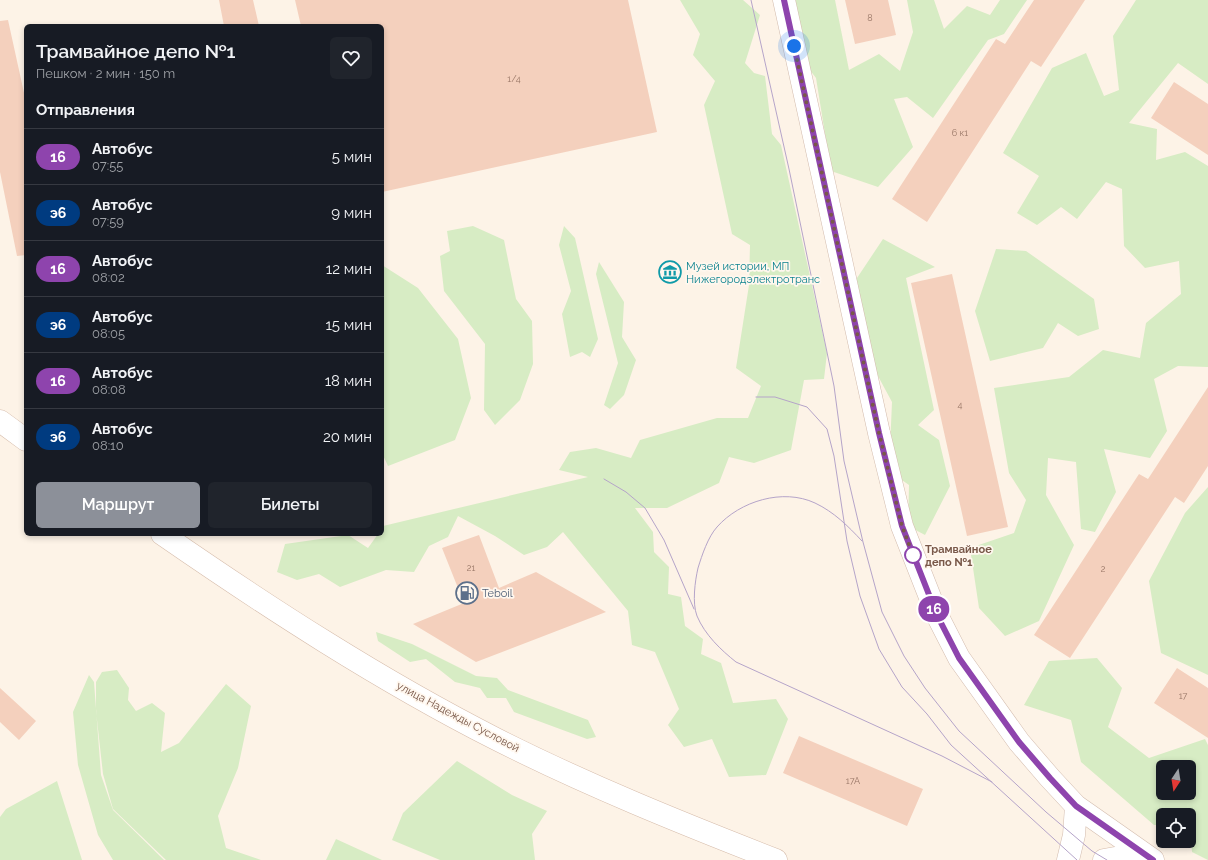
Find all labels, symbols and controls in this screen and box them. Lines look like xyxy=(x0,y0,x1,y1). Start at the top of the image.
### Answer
house number: 8 xyxy=(867,13,873,23)
your location xyxy=(784,36,804,56)
button: heart xyxy=(330,37,372,79)
text: Трамвайное депо №1 xyxy=(36,40,235,62)
text: Пешком · 2 мин · 150 m xyxy=(36,66,175,81)
house number: 1/4 xyxy=(507,74,521,84)
text: Отправления xyxy=(36,101,135,119)
house number: 6 к1 xyxy=(952,128,968,138)
text: Автобус xyxy=(92,140,153,158)
text: 5 мин xyxy=(332,148,372,166)
text: 16 xyxy=(50,149,66,165)
text: 07:55 xyxy=(92,158,123,173)
text: Автобус xyxy=(92,196,153,214)
text: 9 мин xyxy=(331,204,372,222)
text: э6 xyxy=(50,205,66,221)
text: 07:59 xyxy=(92,214,124,229)
text: Автобус xyxy=(92,252,153,270)
museum icon: Музей истории, МП Нижегородэлектротранс xyxy=(657,259,683,285)
text: 12 мин xyxy=(326,260,372,278)
place label: Музей истории, МП Нижегородэлектротранс xyxy=(686,260,820,286)
text: 16 xyxy=(50,261,66,277)
text: 08:02 xyxy=(92,270,125,285)
text: Автобус xyxy=(92,308,153,326)
text: 15 мин xyxy=(325,316,372,334)
text: э6 xyxy=(50,317,66,333)
text: 08:05 xyxy=(92,326,125,341)
text: Автобус xyxy=(92,364,153,382)
text: 18 мин xyxy=(325,372,372,390)
text: 16 xyxy=(50,373,66,389)
text: 08:08 xyxy=(92,382,126,397)
house number: 4 xyxy=(958,400,963,410)
text: Автобус xyxy=(92,420,153,438)
text: 20 мин xyxy=(323,428,372,446)
text: э6 xyxy=(50,429,66,445)
text: 08:10 xyxy=(92,438,124,453)
button: Маршрут xyxy=(36,482,200,528)
button: Билеты xyxy=(208,482,372,528)
place label: Трамвайное депо №1 xyxy=(925,543,992,569)
marker: Трамвайное депо №1 xyxy=(904,546,922,564)
house number: 21 xyxy=(467,563,475,573)
house number: 2 xyxy=(1101,564,1106,574)
fuel station icon: Teboil xyxy=(454,580,480,606)
place label: Teboil xyxy=(482,587,513,600)
line badge: 16 xyxy=(916,596,952,622)
text: 16 xyxy=(926,601,942,617)
street label: улица Надежды Сусловой xyxy=(394,679,522,755)
house number: 17 xyxy=(1179,691,1187,701)
north arrow xyxy=(1156,760,1196,800)
map controls xyxy=(1156,760,1196,848)
house number: 17А xyxy=(846,776,860,786)
button: locate xyxy=(1156,808,1196,848)

